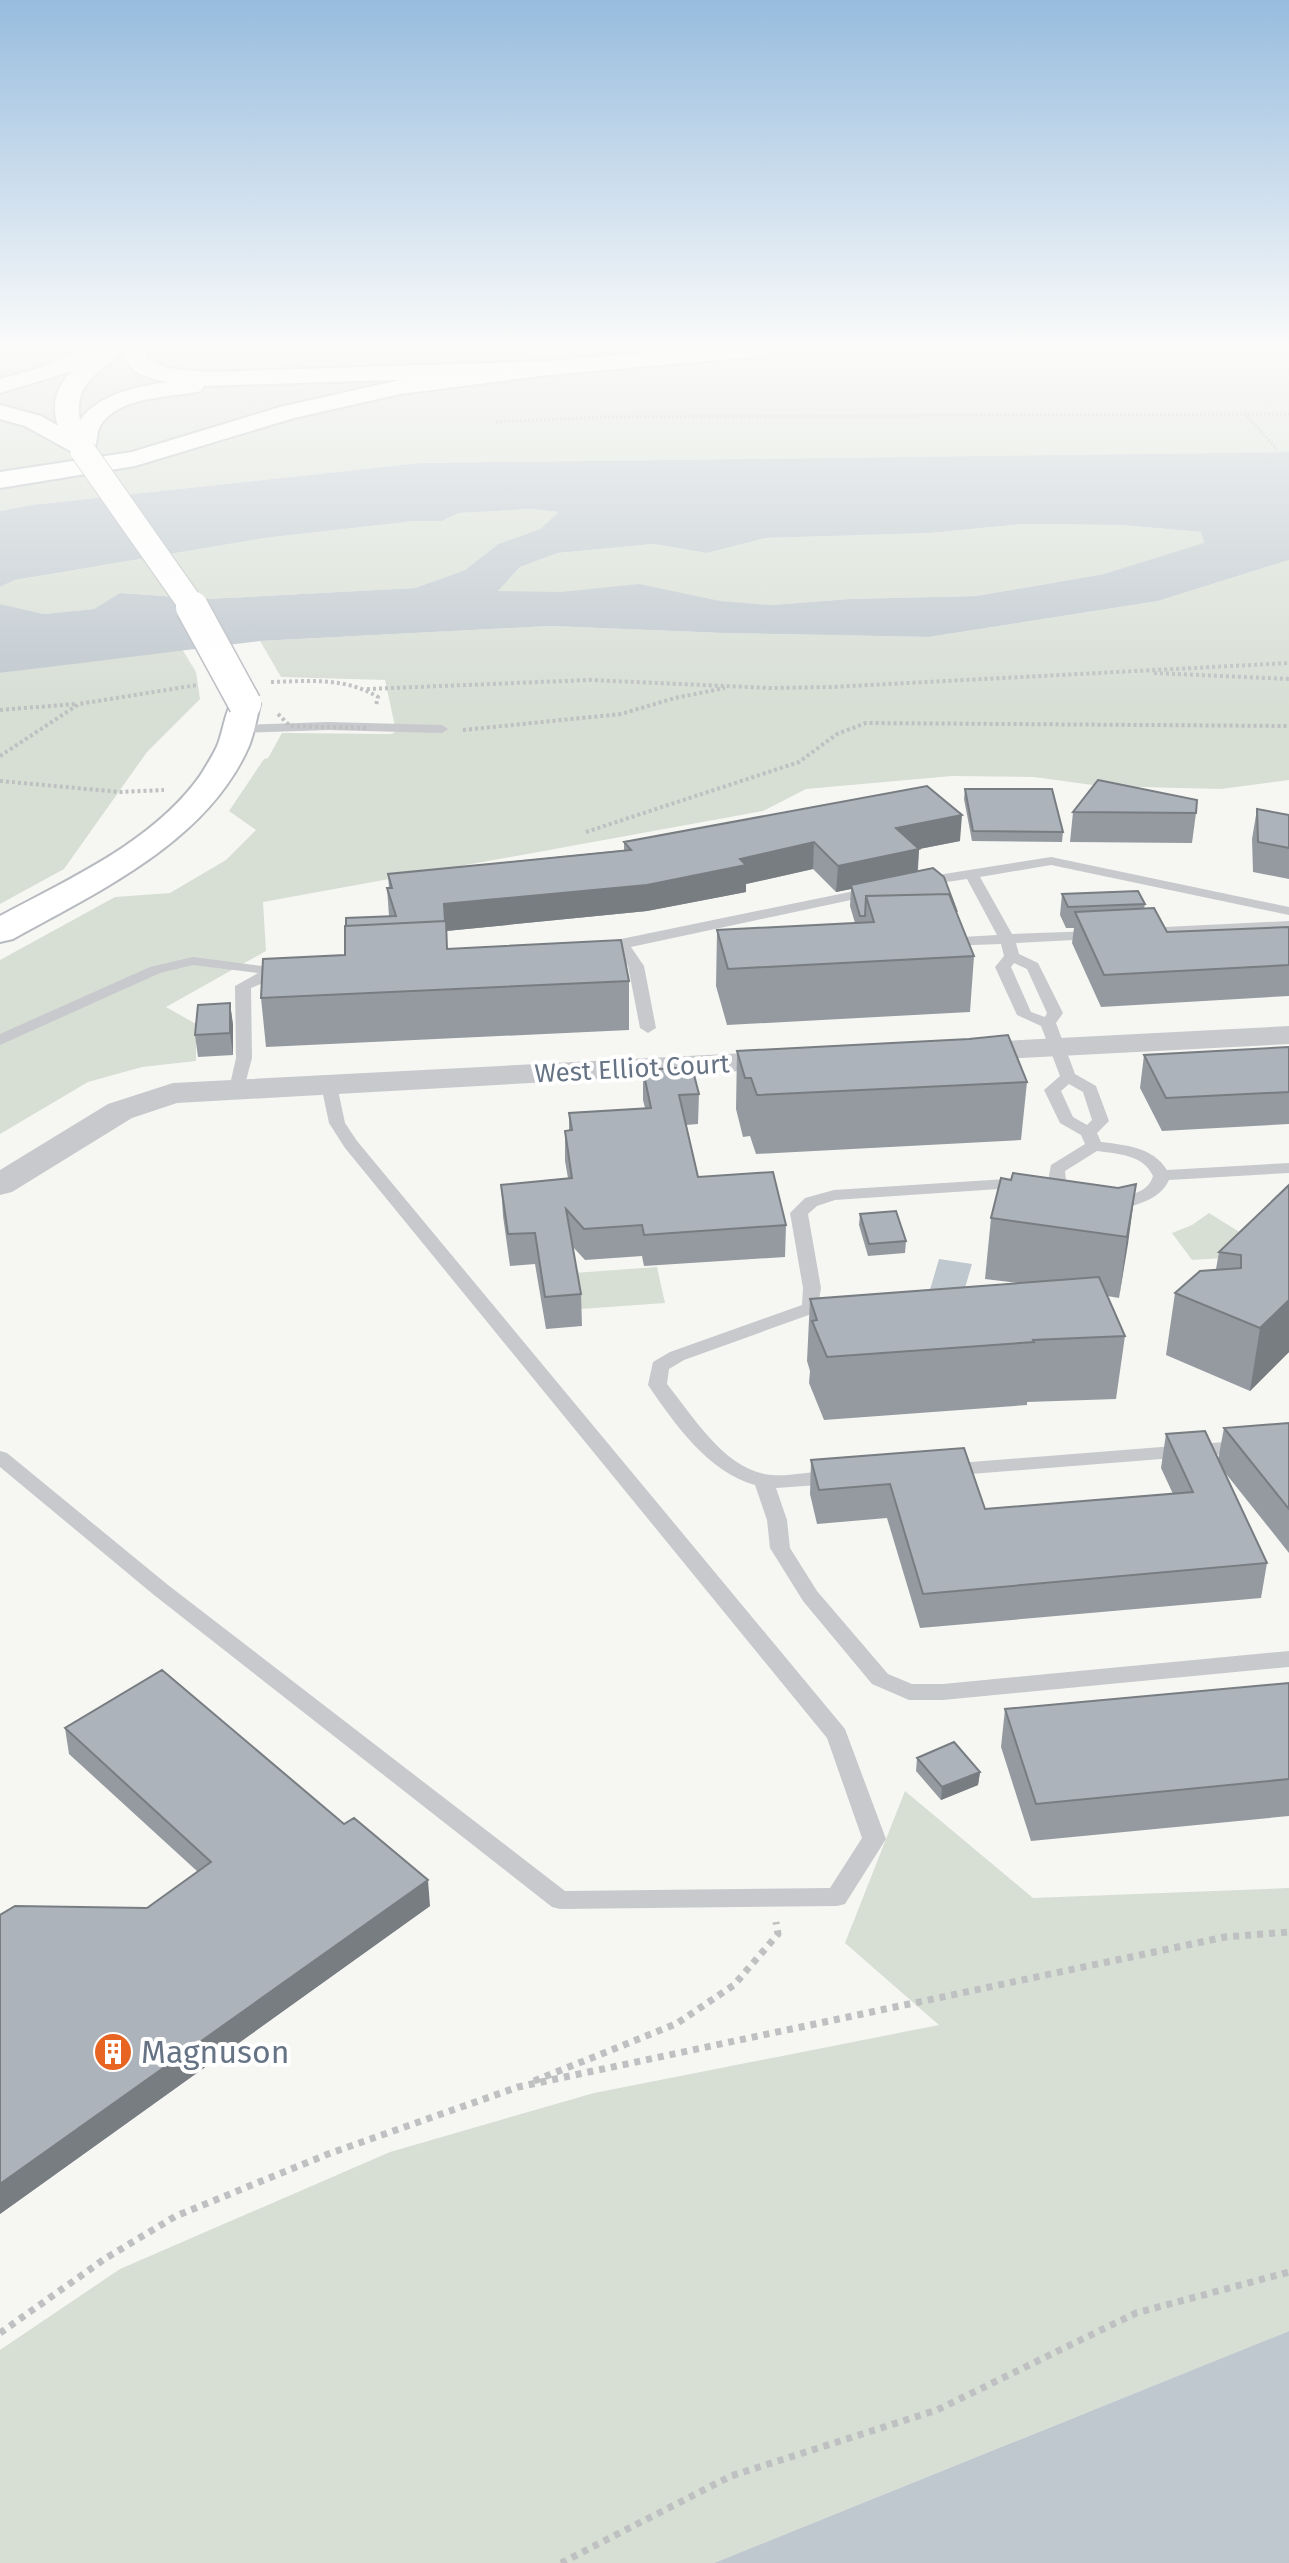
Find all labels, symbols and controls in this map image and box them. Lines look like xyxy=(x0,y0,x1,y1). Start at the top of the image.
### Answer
street label: West Elliot Court xyxy=(534,1048,731,1090)
building icon: Magnuson xyxy=(92,2031,134,2073)
place label: Magnuson xyxy=(141,2033,289,2071)

